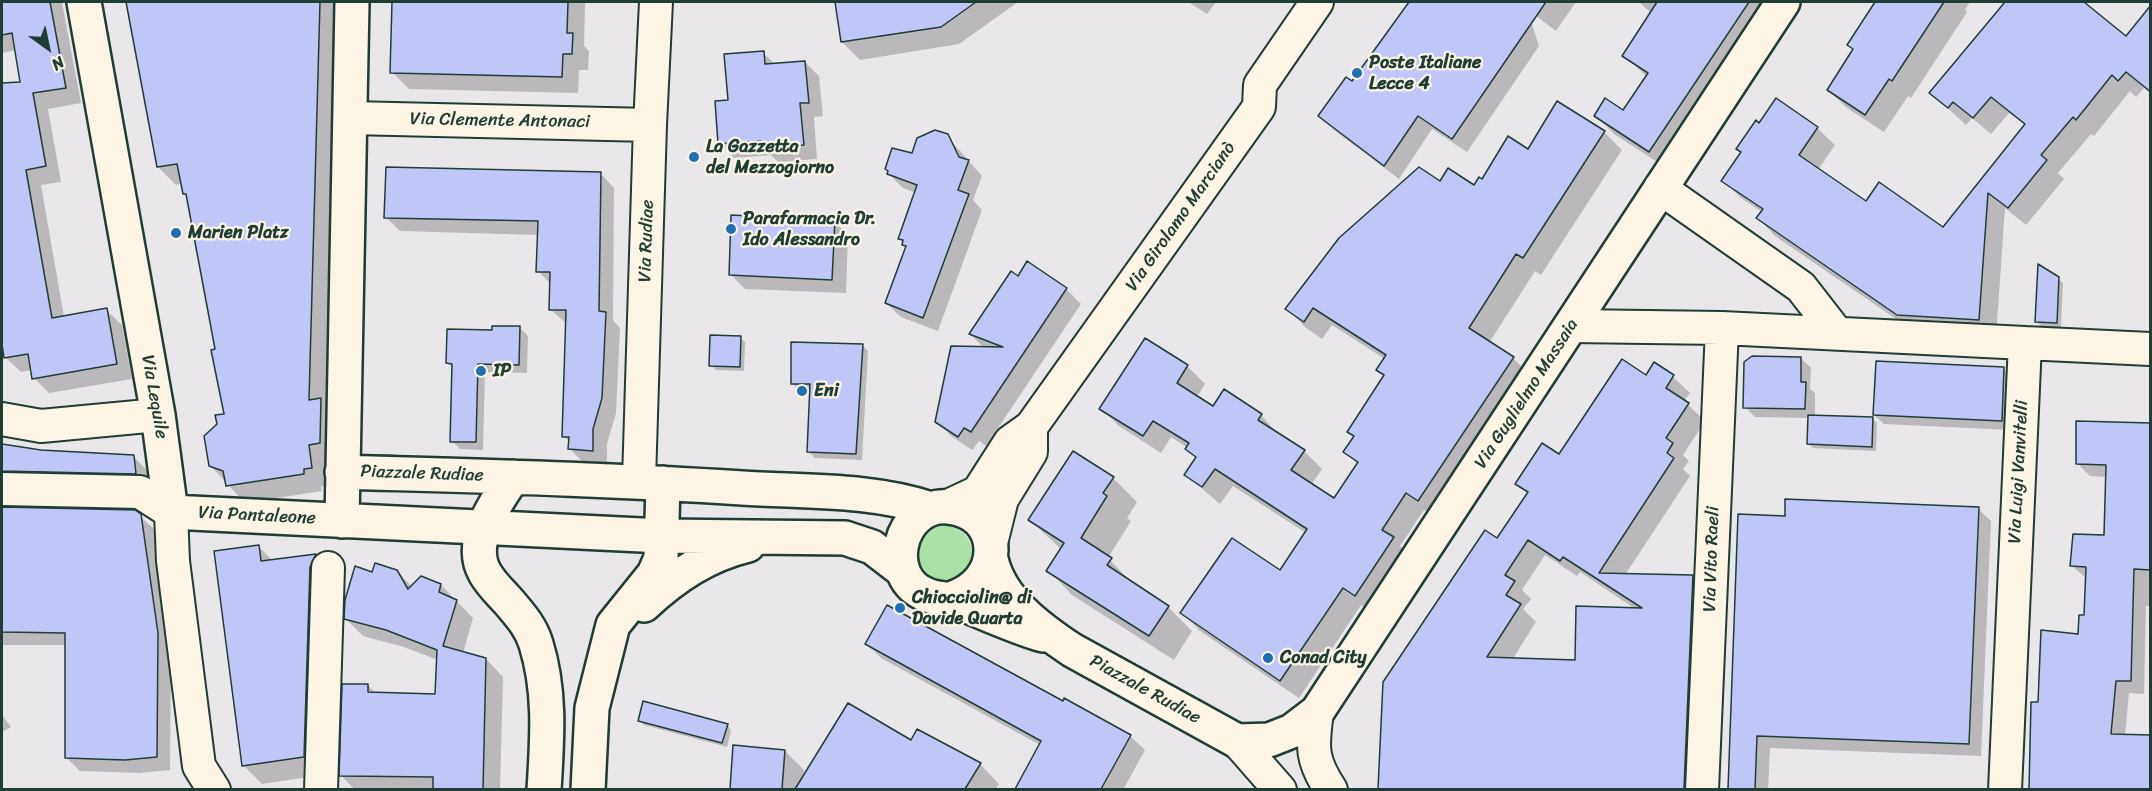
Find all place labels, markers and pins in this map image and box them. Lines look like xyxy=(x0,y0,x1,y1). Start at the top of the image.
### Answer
place label: Poste Italiane Lecce 4 xyxy=(1369,52,1481,94)
marker: Poste Italiane Lecce 4 xyxy=(1350,66,1364,80)
place label: La Gazzetta del Mezzogiorno xyxy=(706,136,834,178)
marker: La Gazzetta del Mezzogiorno xyxy=(687,150,701,164)
place label: Parafarmacia Dr. Ido Alessandro xyxy=(743,208,876,250)
place label: Marien Platz xyxy=(188,222,289,244)
marker: Parafarmacia Dr. Ido Alessandro xyxy=(724,222,738,236)
marker: Marien Platz xyxy=(169,226,183,240)
place label: IP xyxy=(493,360,511,382)
marker: IP xyxy=(474,364,488,378)
place label: Eni xyxy=(814,380,839,402)
marker: Eni xyxy=(795,384,809,398)
place label: Chiocciolin@ di Davide Quarta xyxy=(912,587,1032,630)
marker: Chiocciolin@ di Davide Quarta xyxy=(893,601,907,615)
place label: Conad City xyxy=(1280,647,1367,669)
marker: Conad City xyxy=(1261,651,1275,665)

